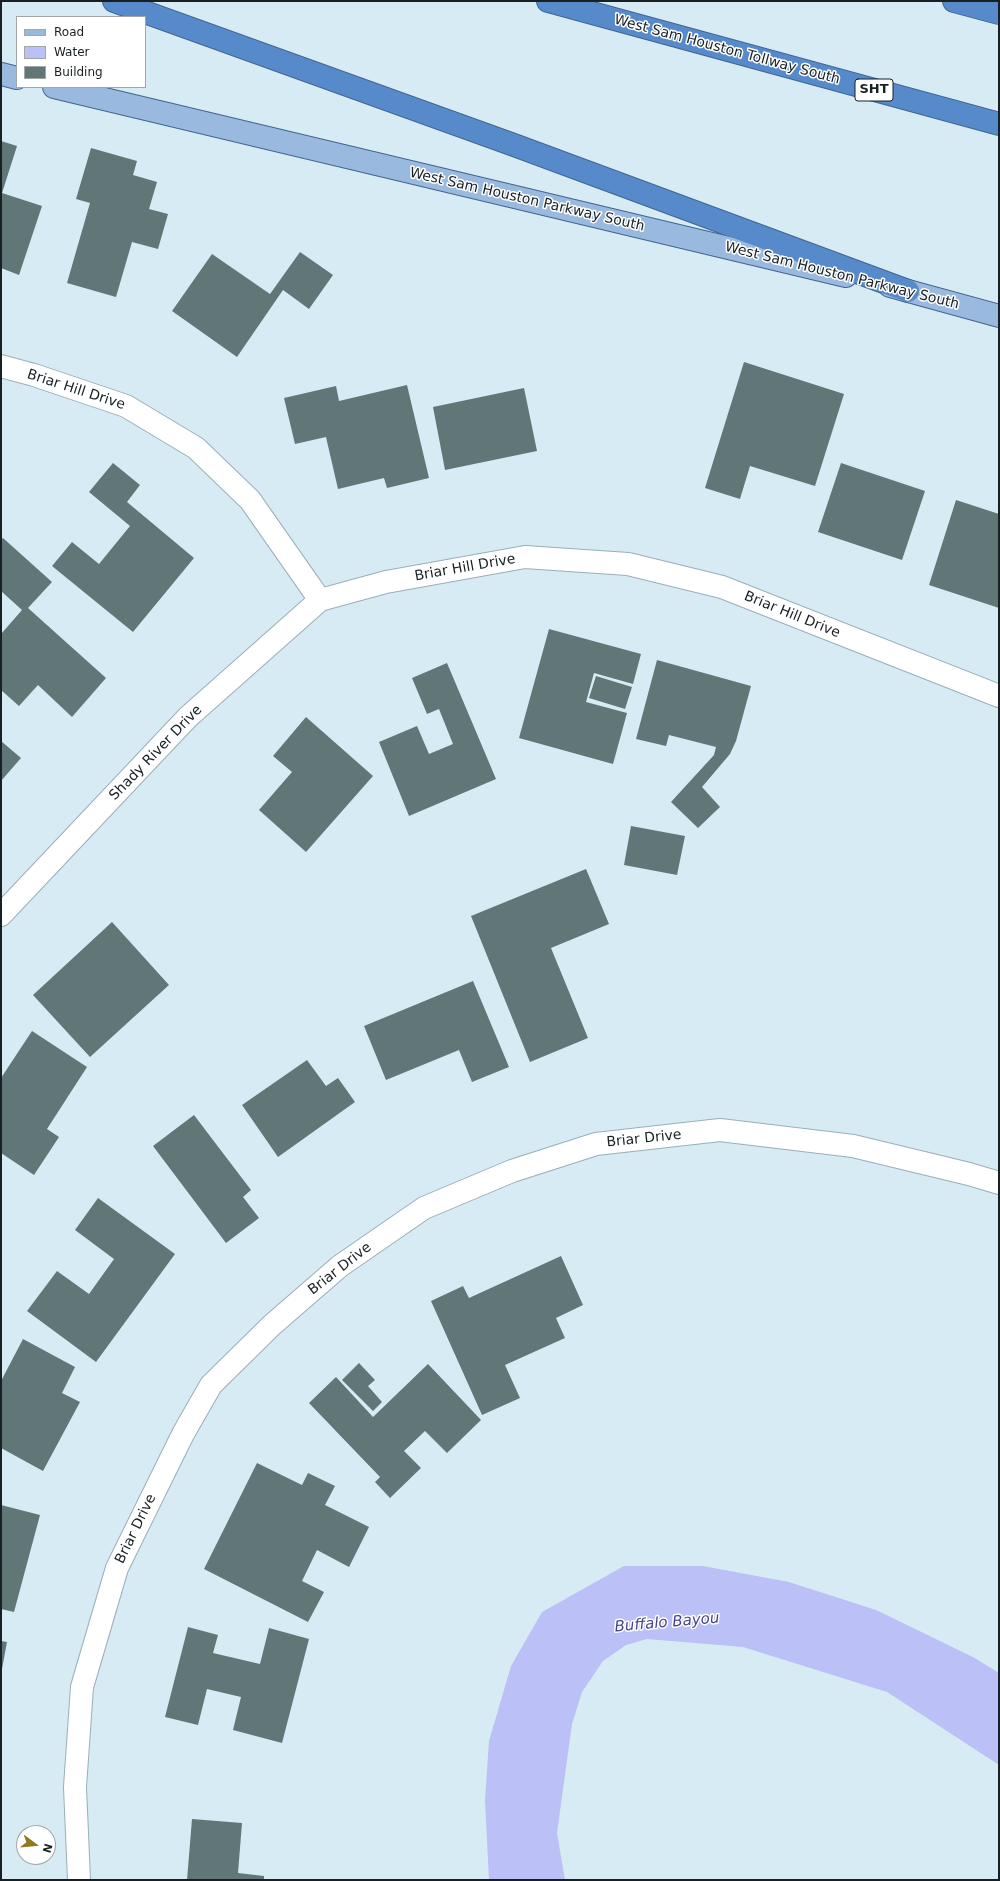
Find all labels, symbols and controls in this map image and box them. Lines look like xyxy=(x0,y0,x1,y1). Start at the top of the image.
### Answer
street label: West Sam Houston Tollway South xyxy=(612,12,842,88)
legend xyxy=(16,16,146,88)
text: Road xyxy=(54,25,84,39)
text: Water xyxy=(54,45,89,59)
text: Building xyxy=(54,65,103,79)
road number: SHT xyxy=(855,79,893,101)
street label: West Sam Houston Parkway South xyxy=(408,165,646,235)
street label: West Sam Houston Parkway South xyxy=(723,239,961,313)
street label: Briar Hill Drive xyxy=(25,366,127,414)
street label: Briar Hill Drive xyxy=(413,551,517,585)
street label: Briar Hill Drive xyxy=(742,588,842,642)
street label: Shady River Drive xyxy=(106,702,206,804)
street label: Briar Drive xyxy=(606,1127,682,1151)
street label: Briar Drive xyxy=(305,1239,375,1299)
street label: Briar Drive xyxy=(112,1491,160,1567)
water label: Buffalo Bayou xyxy=(614,1609,720,1637)
north arrow xyxy=(16,1825,56,1865)
text: N xyxy=(40,1842,55,1854)

